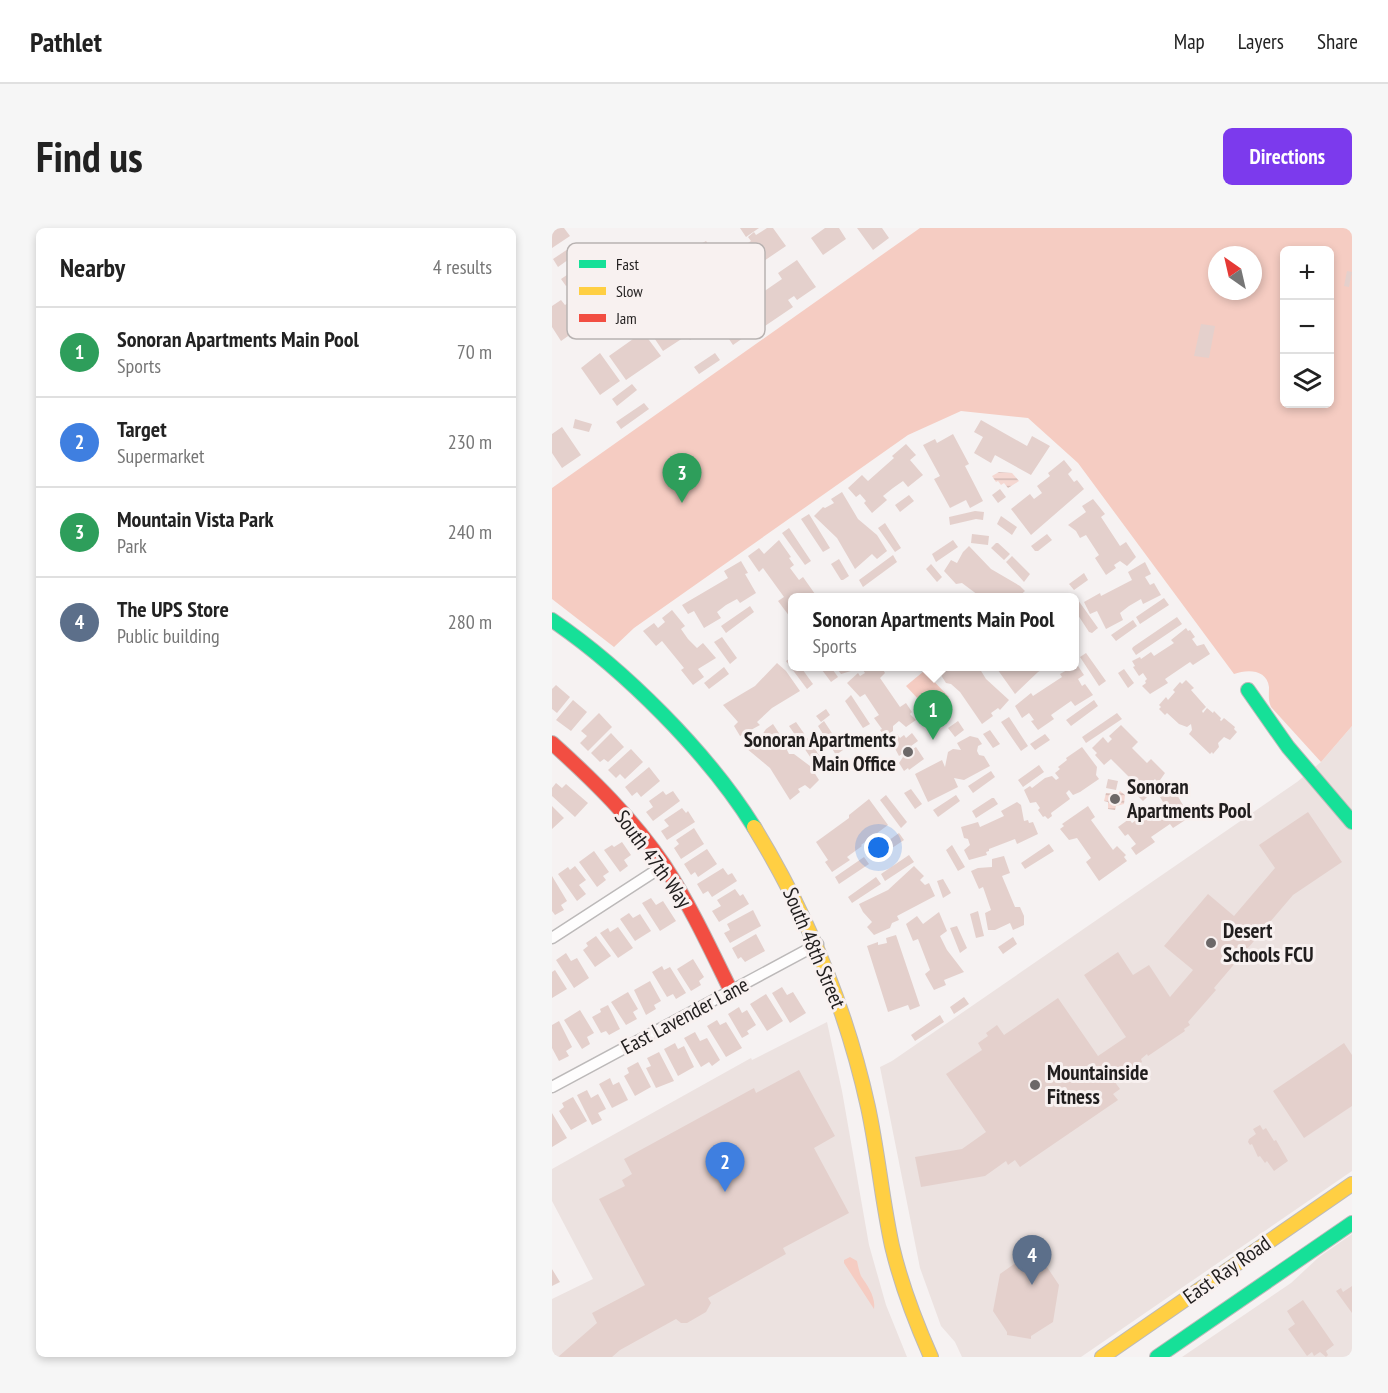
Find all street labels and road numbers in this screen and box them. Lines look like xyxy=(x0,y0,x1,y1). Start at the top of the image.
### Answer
street label: South 47th Way xyxy=(609,805,698,913)
street label: South 48th Street xyxy=(777,883,852,1012)
street label: East Lavender Lane xyxy=(616,971,753,1060)
street label: East Ray Road xyxy=(1178,1230,1276,1310)

